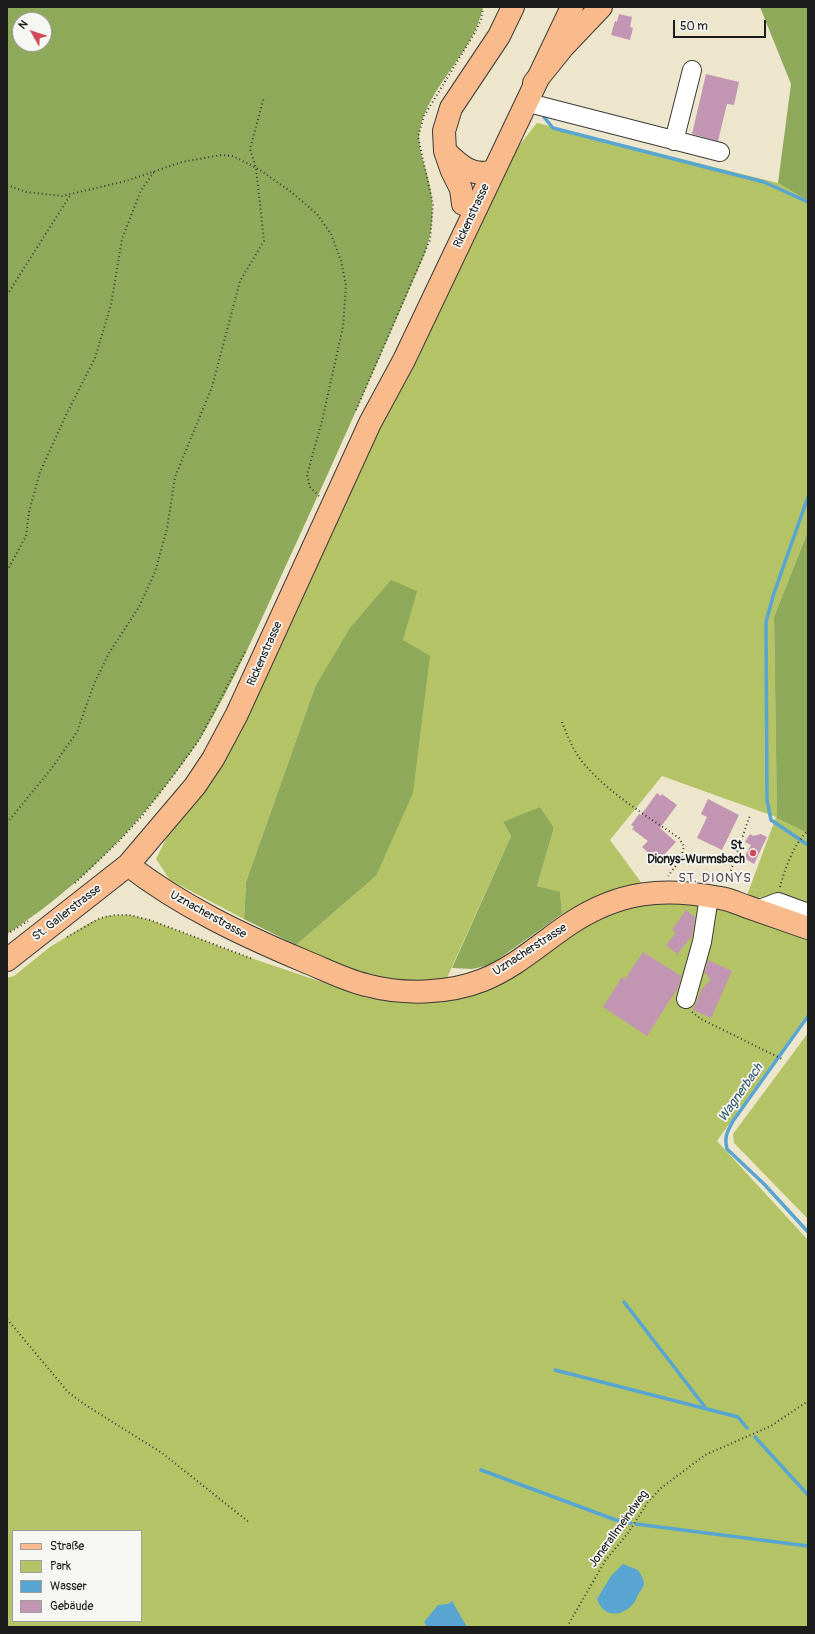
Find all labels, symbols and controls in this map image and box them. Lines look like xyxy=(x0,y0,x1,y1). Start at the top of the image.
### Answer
north arrow xyxy=(12,12,52,52)
scale bar xyxy=(675,12,768,38)
text: N xyxy=(16,18,30,32)
text: 50 m xyxy=(680,19,708,34)
street label: Rickenstrasse xyxy=(451,182,493,250)
street label: Rickenstrasse xyxy=(244,619,286,689)
place label: St. Dionys-Wurmsbach xyxy=(647,839,745,867)
marker: St. Dionys-Wurmsbach xyxy=(748,848,758,858)
district label: ST. DIONYS xyxy=(678,871,752,887)
street label: St. Gallerstrasse xyxy=(30,882,104,944)
street label: Uznacherstrasse xyxy=(167,888,249,942)
street label: Uznacherstrasse xyxy=(490,921,570,979)
water label: Wagnerbach xyxy=(715,1061,767,1125)
street label: Jonerallmeindweg xyxy=(586,1488,652,1570)
legend xyxy=(12,1530,142,1622)
text: Straße xyxy=(50,1539,84,1554)
text: Park xyxy=(50,1559,71,1574)
text: Wasser xyxy=(50,1579,87,1594)
text: Gebäude xyxy=(50,1599,93,1614)

